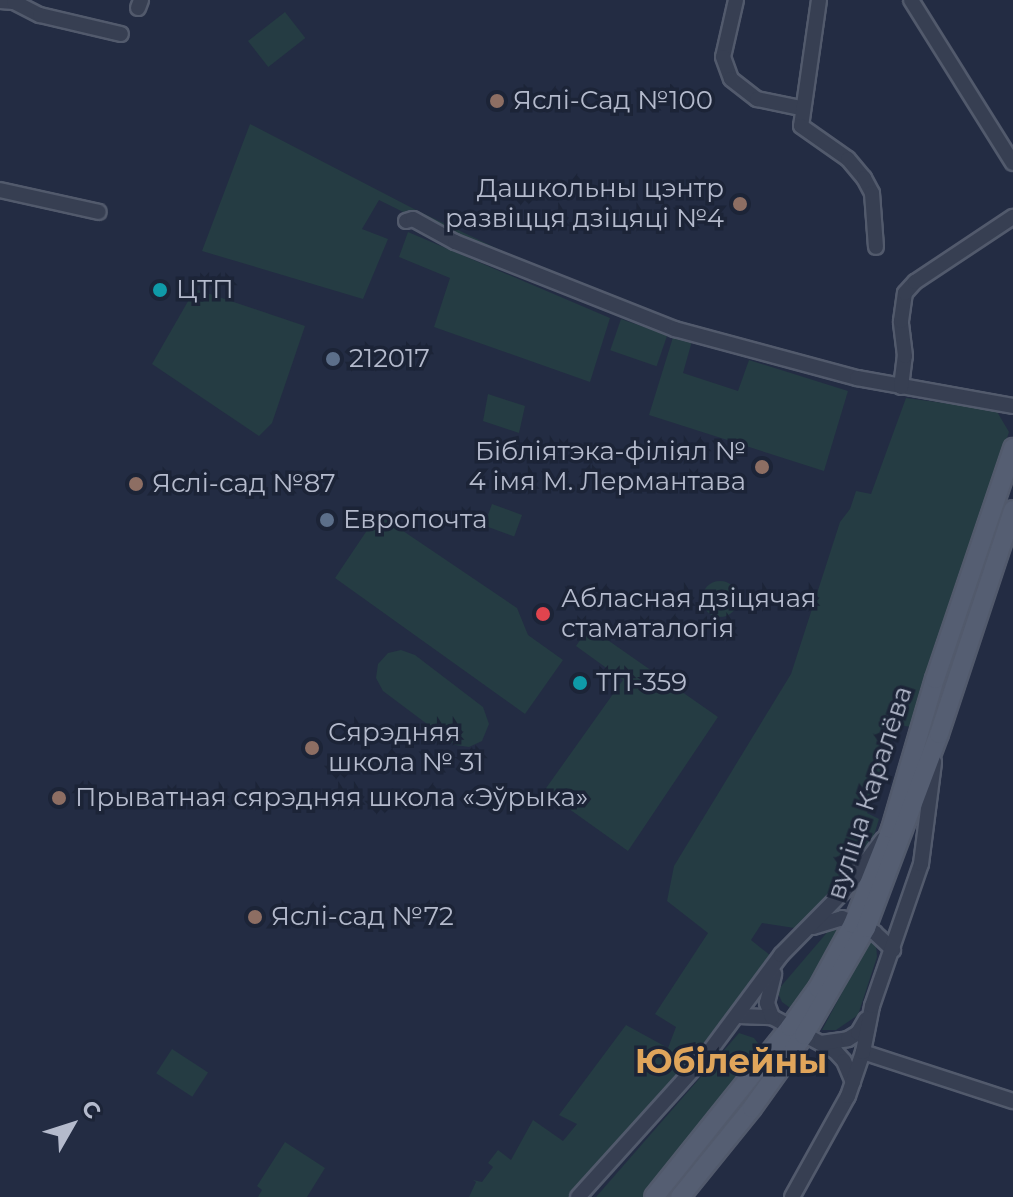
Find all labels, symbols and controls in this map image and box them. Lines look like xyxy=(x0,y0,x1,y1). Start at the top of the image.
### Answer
place label: Яслі-Сад №100 xyxy=(513,85,713,117)
marker: Яслі-Сад №100 xyxy=(488,92,506,110)
place label: Дашкольны цэнтр развіцця дзіцяці №4 xyxy=(445,173,724,234)
marker: Дашкольны цэнтр развіцця дзіцяці №4 xyxy=(731,195,749,213)
place label: ЦТП xyxy=(176,274,234,306)
marker: ЦТП xyxy=(151,281,169,299)
place label: 212017 xyxy=(349,343,430,375)
marker: 212017 xyxy=(324,350,342,368)
place label: Бібліятэка-філіял № 4 імя М. Лермантава xyxy=(468,436,746,498)
marker: Бібліятэка-філіял № 4 імя М. Лермантава xyxy=(753,458,771,476)
place label: Яслі-сад №87 xyxy=(152,468,336,500)
marker: Яслі-сад №87 xyxy=(127,475,145,493)
place label: Европочта xyxy=(343,504,487,536)
marker: Европочта xyxy=(318,511,336,529)
place label: Абласная дзіцячая стаматалогія xyxy=(561,583,817,644)
marker: Абласная дзіцячая стаматалогія xyxy=(532,603,554,625)
place label: ТП-359 xyxy=(596,667,687,699)
marker: ТП-359 xyxy=(571,674,589,692)
street label: вуліца Каралёва xyxy=(821,682,919,904)
place label: Сярэдняя школа № 31 xyxy=(328,717,484,778)
marker: Сярэдняя школа № 31 xyxy=(303,739,321,757)
place label: Прыватная сярэдняя школа «Эўрыка» xyxy=(75,782,588,814)
marker: Прыватная сярэдняя школа «Эўрыка» xyxy=(50,789,68,807)
place label: Яслі-сад №72 xyxy=(271,901,454,933)
marker: Яслі-сад №72 xyxy=(246,908,264,926)
district label: Юбілейны xyxy=(635,1042,827,1082)
north arrow xyxy=(32,1085,112,1165)
text: С xyxy=(76,1095,107,1124)

